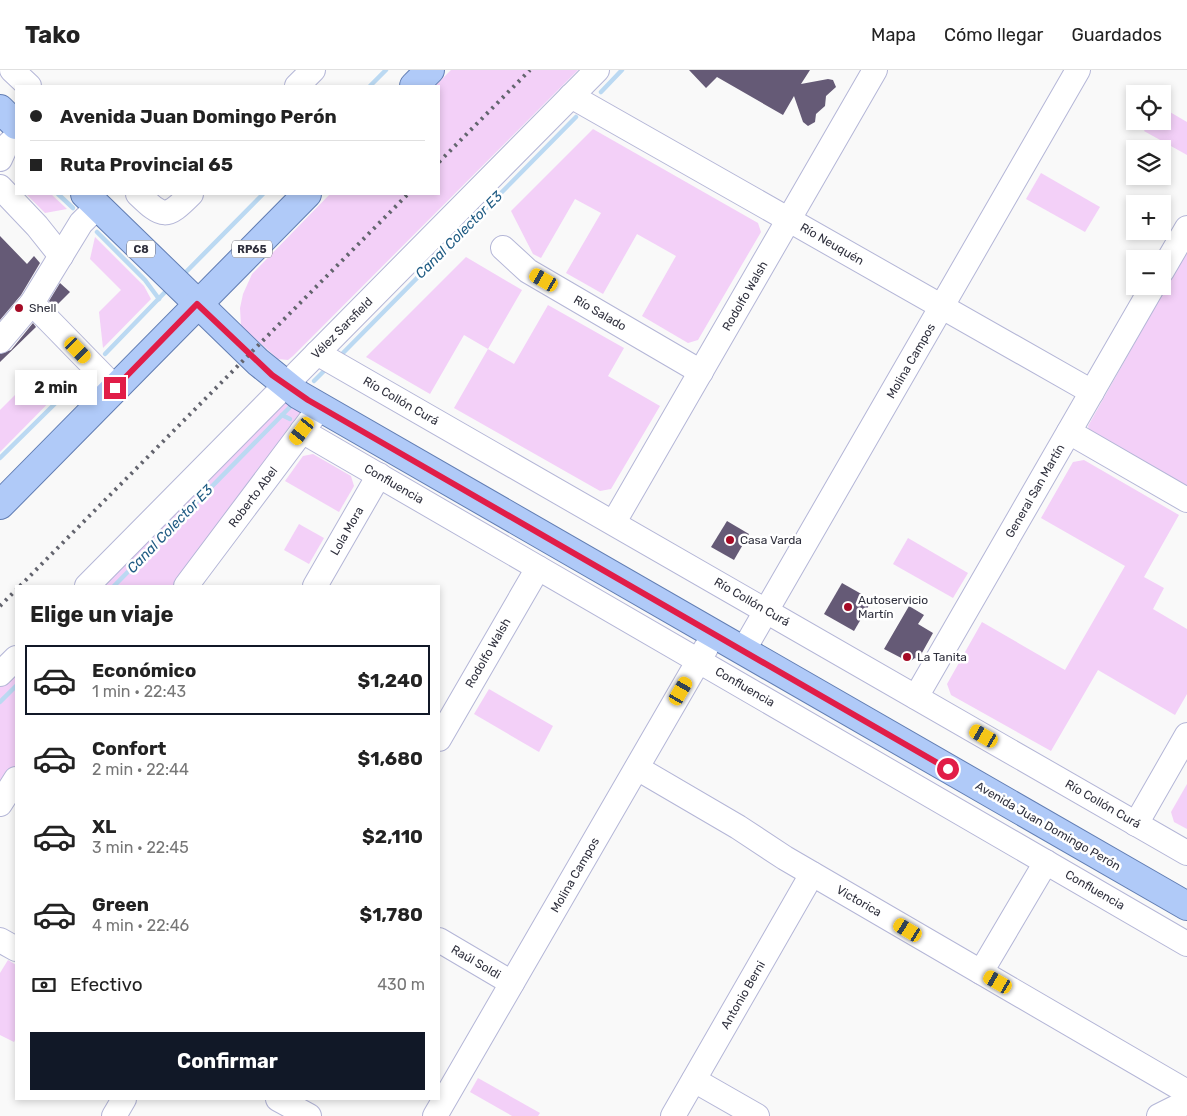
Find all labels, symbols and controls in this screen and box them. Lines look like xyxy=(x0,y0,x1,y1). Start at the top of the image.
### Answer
text: Tako xyxy=(25,21,80,49)
text: Mapa xyxy=(871,24,916,46)
text: Cómo llegar xyxy=(944,24,1043,46)
text: Guardados xyxy=(1071,24,1162,46)
map controls xyxy=(1126,85,1171,295)
button: locate xyxy=(1126,85,1171,130)
text: Avenida Juan Domingo Perón xyxy=(60,105,337,128)
button: layers xyxy=(1126,140,1171,185)
text: Ruta Provincial 65 xyxy=(60,153,233,176)
water label: Canal Colector E3 xyxy=(412,187,507,282)
button: + xyxy=(1126,195,1171,240)
street label: Río Neuquén xyxy=(798,220,866,268)
road number: C8 xyxy=(127,240,155,258)
road number: RP65 xyxy=(232,240,272,258)
button: − xyxy=(1126,250,1171,295)
street label: Rodolfo Walsh xyxy=(719,259,771,333)
car xyxy=(527,266,560,294)
street label: Río Salado xyxy=(571,292,629,334)
street label: Vélez Sarsfield xyxy=(308,294,376,362)
place label: Shell xyxy=(29,301,56,315)
marker: Shell xyxy=(13,302,25,314)
street label: Molina Campos xyxy=(884,321,938,401)
car xyxy=(62,334,93,366)
callout: 2 min xyxy=(15,370,98,406)
street label: Río Collón Curá xyxy=(361,374,441,428)
route end xyxy=(104,377,126,399)
text: 2 min xyxy=(34,378,78,397)
car xyxy=(286,415,317,447)
street label: General San Martín xyxy=(1003,442,1067,540)
street label: Confluencia xyxy=(362,461,426,507)
street label: Roberto Abel xyxy=(226,464,280,530)
water label: Canal Colector E3 xyxy=(124,481,217,577)
street label: Lola Mora xyxy=(328,504,366,558)
place label: Casa Varda xyxy=(740,533,802,547)
marker: Casa Varda xyxy=(724,534,736,546)
street label: Río Collón Curá xyxy=(712,575,792,629)
place label: Autoservicio Martín xyxy=(858,593,928,621)
text: Elige un viaje xyxy=(30,601,174,628)
marker: Autoservicio Martín xyxy=(842,601,854,613)
street label: Rodolfo Walsh xyxy=(462,616,514,690)
place label: La Tanita xyxy=(917,650,967,664)
marker: La Tanita xyxy=(901,651,913,663)
icon: car xyxy=(32,658,77,703)
text: Económico xyxy=(92,659,196,682)
street label: Confluencia xyxy=(713,664,777,710)
text: $1,240 xyxy=(357,669,423,692)
car xyxy=(667,674,694,708)
text: 1 min · 22:43 xyxy=(92,682,186,701)
car xyxy=(967,722,1000,750)
icon: car xyxy=(32,736,77,781)
text: Confort xyxy=(92,737,166,760)
text: $1,680 xyxy=(358,747,423,770)
route start xyxy=(937,758,959,780)
text: 2 min · 22:44 xyxy=(92,760,189,779)
street label: Río Collón Curá xyxy=(1063,777,1143,831)
street label: Avenida Juan Domingo Perón xyxy=(973,779,1123,873)
icon: car xyxy=(32,814,77,859)
text: XL xyxy=(92,815,116,838)
text: $2,110 xyxy=(362,825,423,848)
street label: Molina Campos xyxy=(548,835,602,915)
text: 3 min · 22:45 xyxy=(92,838,189,857)
street label: Confluencia xyxy=(1063,867,1127,913)
street label: Victorica xyxy=(834,883,884,919)
icon: car xyxy=(32,892,77,937)
text: Green xyxy=(92,893,149,916)
text: $1,780 xyxy=(359,903,423,926)
text: 4 min · 22:46 xyxy=(92,916,189,935)
car xyxy=(891,916,924,944)
street label: Raúl Soldi xyxy=(449,942,503,982)
street label: Antonio Berni xyxy=(718,958,768,1032)
car xyxy=(981,968,1014,996)
icon: cash xyxy=(30,971,58,999)
text: Efectivo xyxy=(70,973,143,996)
text: 430 m xyxy=(377,975,425,994)
button: Confirmar xyxy=(30,1032,425,1090)

